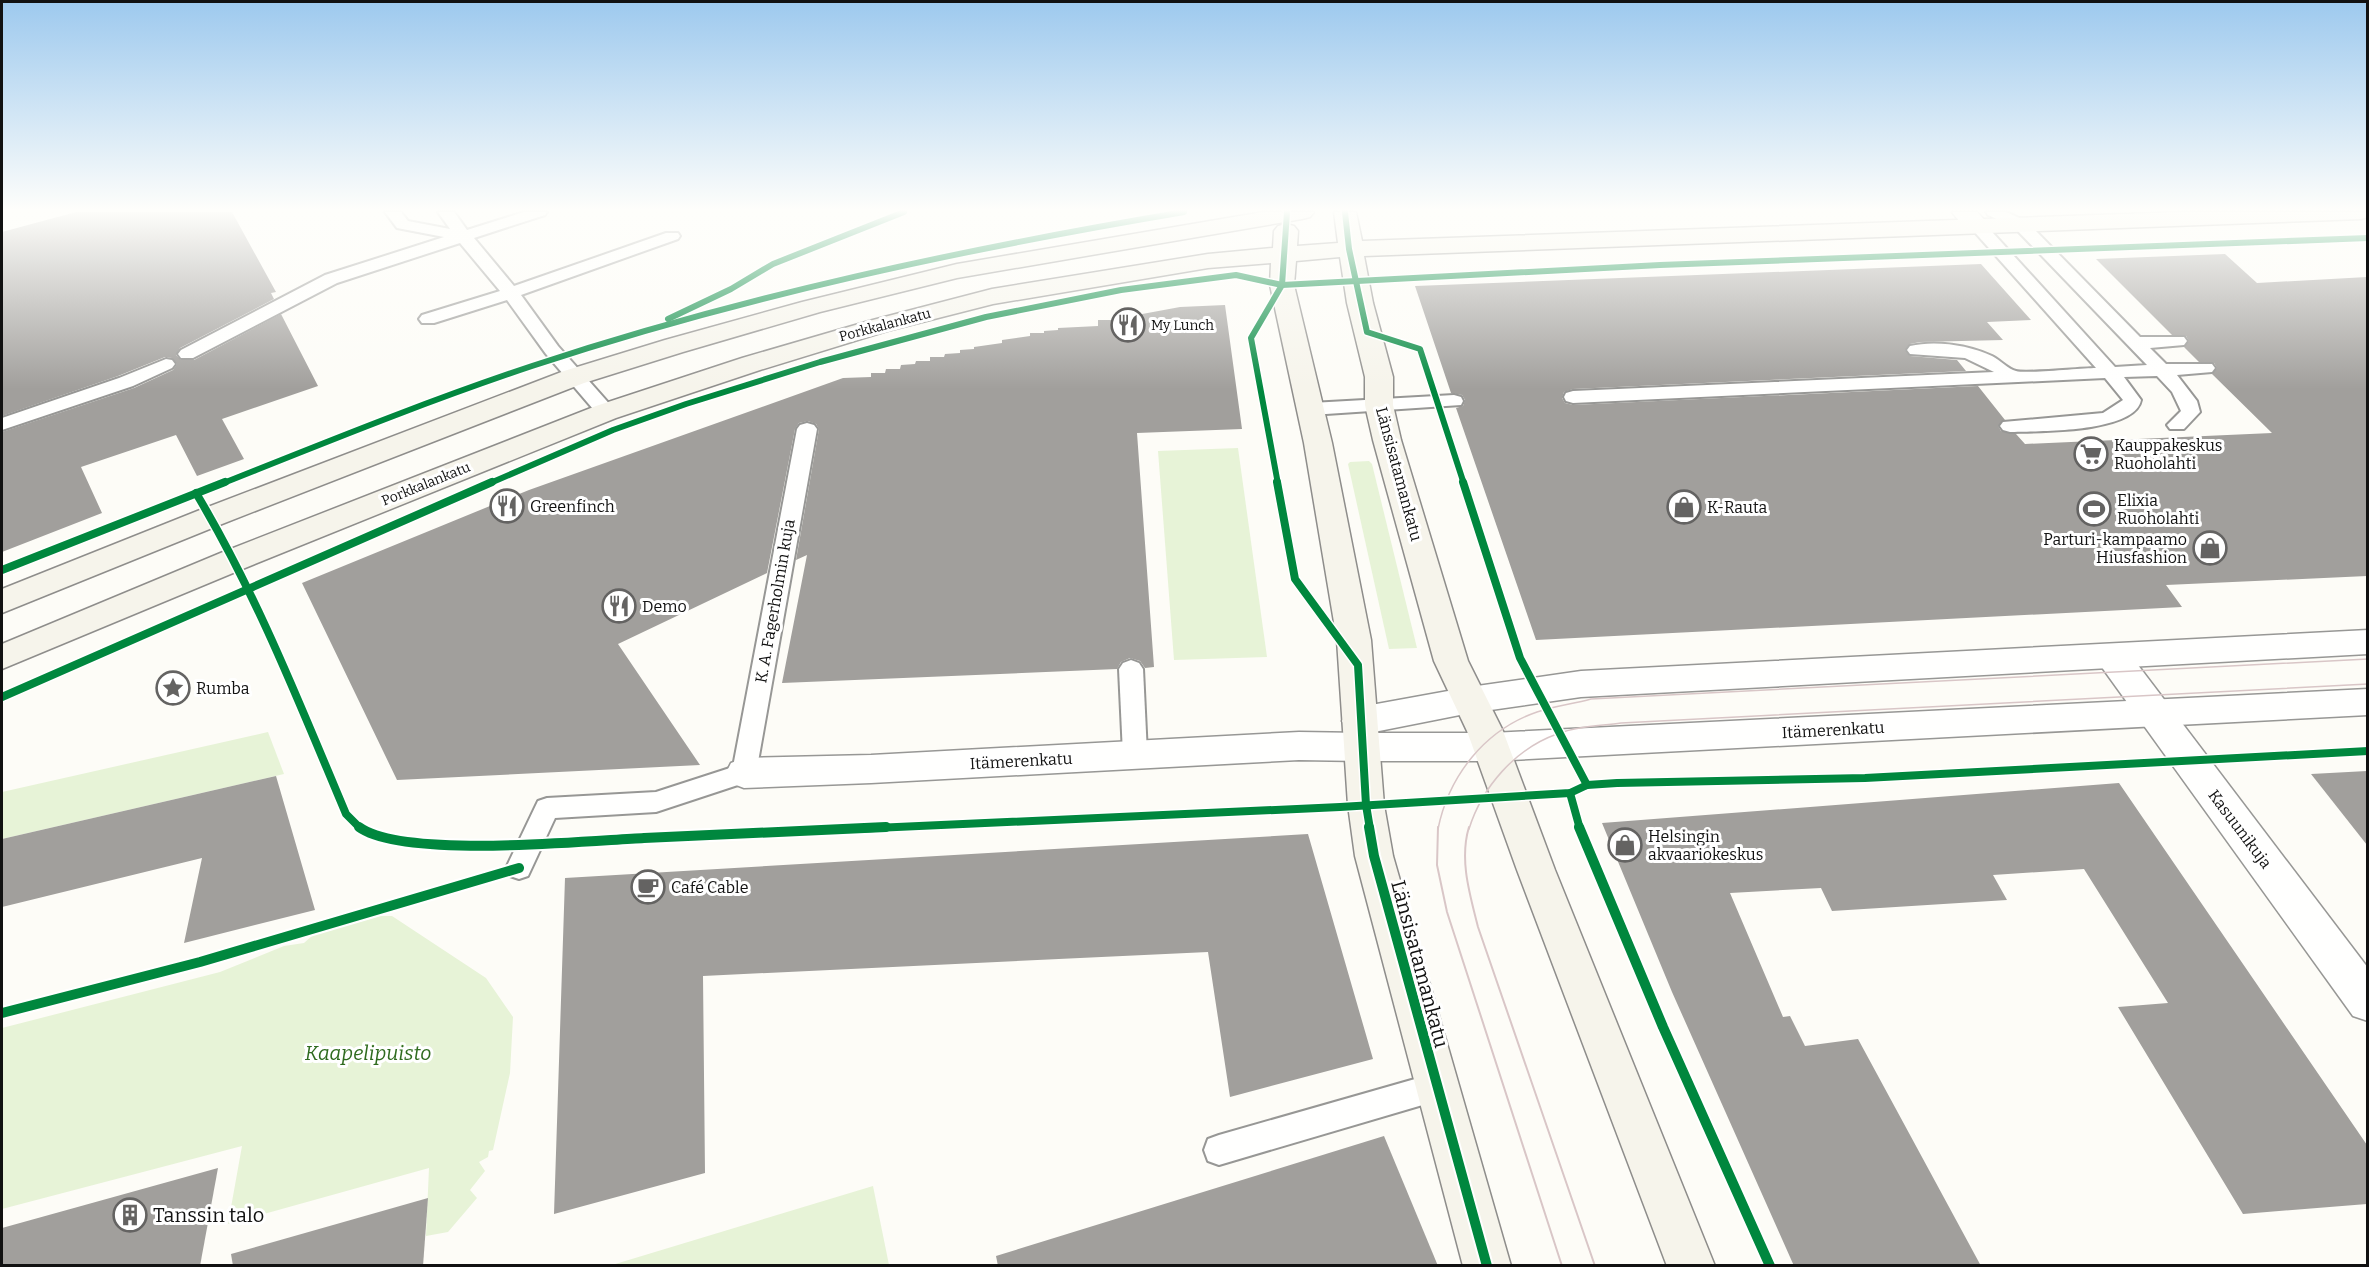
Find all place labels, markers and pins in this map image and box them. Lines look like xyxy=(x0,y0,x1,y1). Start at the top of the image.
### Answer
restaurant icon: My Lunch xyxy=(1110,307,1146,343)
place label: My Lunch xyxy=(1151,317,1214,334)
supermarket icon: Kauppakeskus Ruoholahti xyxy=(2073,436,2109,472)
place label: Kauppakeskus Ruoholahti xyxy=(2114,436,2223,473)
restaurant icon: Greenfinch xyxy=(489,488,525,524)
shop icon: K-Rauta xyxy=(1666,489,1702,525)
sports icon: Elixia Ruoholahti xyxy=(2076,491,2112,527)
place label: Elixia Ruoholahti xyxy=(2117,491,2199,528)
place label: Greenfinch xyxy=(530,497,615,516)
place label: K-Rauta xyxy=(1707,498,1768,517)
place label: Parturi-kampaamo Hiusfashion xyxy=(2043,530,2187,567)
shop icon: Parturi-kampaamo Hiusfashion xyxy=(2192,530,2228,566)
restaurant icon: Demo xyxy=(601,588,637,624)
place label: Demo xyxy=(642,597,687,616)
place icon: Rumba xyxy=(155,670,191,706)
place label: Rumba xyxy=(196,679,250,698)
shop icon: Helsingin akvaariokeskus xyxy=(1607,827,1643,863)
place label: Helsingin akvaariokeskus xyxy=(1648,827,1763,864)
cafe icon: Café Cable xyxy=(630,869,666,905)
place label: Café Cable xyxy=(671,878,748,897)
building icon: Tanssin talo xyxy=(112,1197,148,1233)
place label: Tanssin talo xyxy=(153,1203,264,1227)

